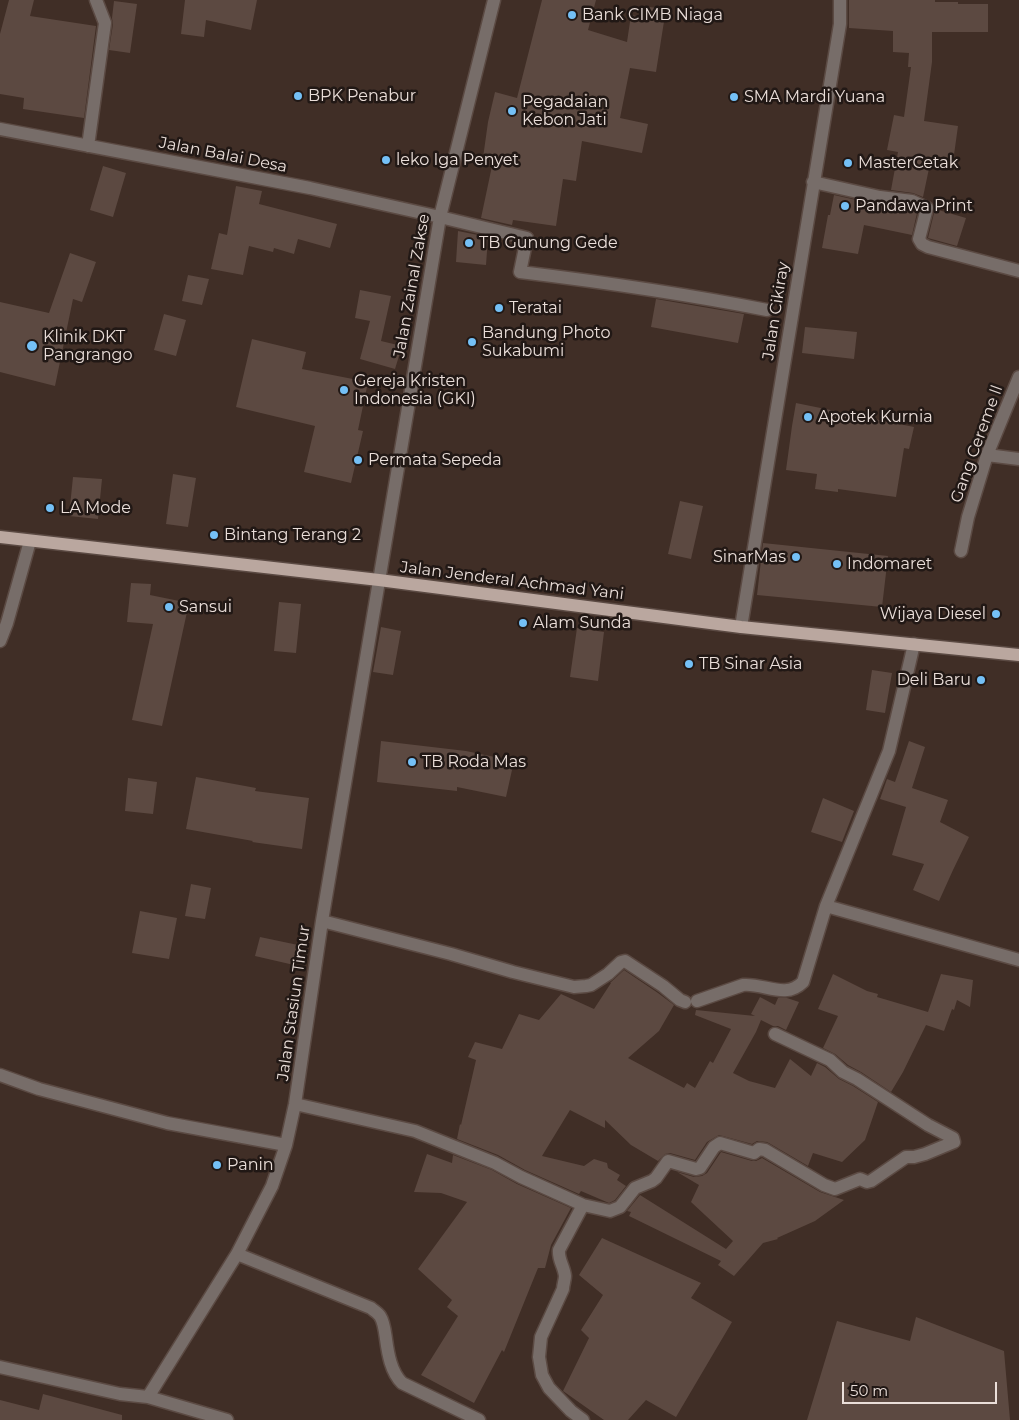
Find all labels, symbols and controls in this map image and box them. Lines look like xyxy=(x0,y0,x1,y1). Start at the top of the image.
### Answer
place label: Bank CIMB Niaga xyxy=(582,5,723,25)
marker: Bank CIMB Niaga xyxy=(566,9,578,21)
place label: BPK Penabur xyxy=(308,86,416,106)
place label: SMA Mardi Yuana xyxy=(744,87,885,107)
marker: BPK Penabur xyxy=(292,90,304,102)
marker: SMA Mardi Yuana xyxy=(728,91,740,103)
place label: Pegadaian Kebon Jati xyxy=(522,92,608,130)
marker: Pegadaian Kebon Jati xyxy=(506,105,518,117)
street label: Jalan Balai Desa xyxy=(157,133,289,177)
place label: leko Iga Penyet xyxy=(396,150,519,170)
place label: MasterCetak xyxy=(858,153,958,173)
marker: leko Iga Penyet xyxy=(380,154,392,166)
marker: MasterCetak xyxy=(842,157,854,169)
place label: Pandawa Print xyxy=(855,196,973,216)
marker: Pandawa Print xyxy=(839,200,851,212)
street label: Jalan Zainal Zakse xyxy=(390,213,434,359)
place label: TB Gunung Gede xyxy=(479,233,618,253)
marker: TB Gunung Gede xyxy=(463,237,475,249)
street label: Jalan Cikiray xyxy=(759,260,793,362)
place label: Teratai xyxy=(509,298,562,318)
marker: Teratai xyxy=(493,302,505,314)
place label: Bandung Photo Sukabumi xyxy=(482,323,610,361)
place label: Klinik DKT Pangrango xyxy=(43,327,132,365)
marker: Bandung Photo Sukabumi xyxy=(466,336,478,348)
marker: Klinik DKT Pangrango xyxy=(25,339,39,353)
place label: Gereja Kristen Indonesia (GKI) xyxy=(354,371,476,409)
street label: Gang Cereme ll xyxy=(947,383,1007,505)
marker: Gereja Kristen Indonesia (GKI) xyxy=(338,384,350,396)
place label: Apotek Kurnia xyxy=(818,407,933,427)
marker: Apotek Kurnia xyxy=(802,411,814,423)
place label: Permata Sepeda xyxy=(368,450,502,470)
marker: Permata Sepeda xyxy=(352,454,364,466)
place label: LA Mode xyxy=(60,498,131,518)
marker: LA Mode xyxy=(44,502,56,514)
place label: Bintang Terang 2 xyxy=(224,525,361,545)
marker: Bintang Terang 2 xyxy=(208,529,220,541)
place label: SinarMas xyxy=(713,547,786,567)
marker: SinarMas xyxy=(790,551,802,563)
place label: Indomaret xyxy=(847,554,932,574)
street label: Jalan Jenderal Achmad Yani xyxy=(399,558,625,604)
marker: Indomaret xyxy=(831,558,843,570)
place label: Sansui xyxy=(179,597,232,617)
marker: Sansui xyxy=(163,601,175,613)
place label: Wijaya Diesel xyxy=(880,604,986,624)
marker: Wijaya Diesel xyxy=(990,608,1002,620)
place label: Alam Sunda xyxy=(533,613,631,633)
marker: Alam Sunda xyxy=(517,617,529,629)
place label: TB Sinar Asia xyxy=(699,654,802,674)
marker: TB Sinar Asia xyxy=(683,658,695,670)
place label: Deli Baru xyxy=(897,670,971,690)
marker: Deli Baru xyxy=(975,674,987,686)
place label: TB Roda Mas xyxy=(422,752,526,772)
marker: TB Roda Mas xyxy=(406,756,418,768)
street label: Jalan Stasiun Timur xyxy=(274,924,314,1082)
place label: Panin xyxy=(227,1155,274,1175)
marker: Panin xyxy=(211,1159,223,1171)
scale bar xyxy=(844,1372,999,1404)
text: 50 m xyxy=(850,1381,888,1400)

